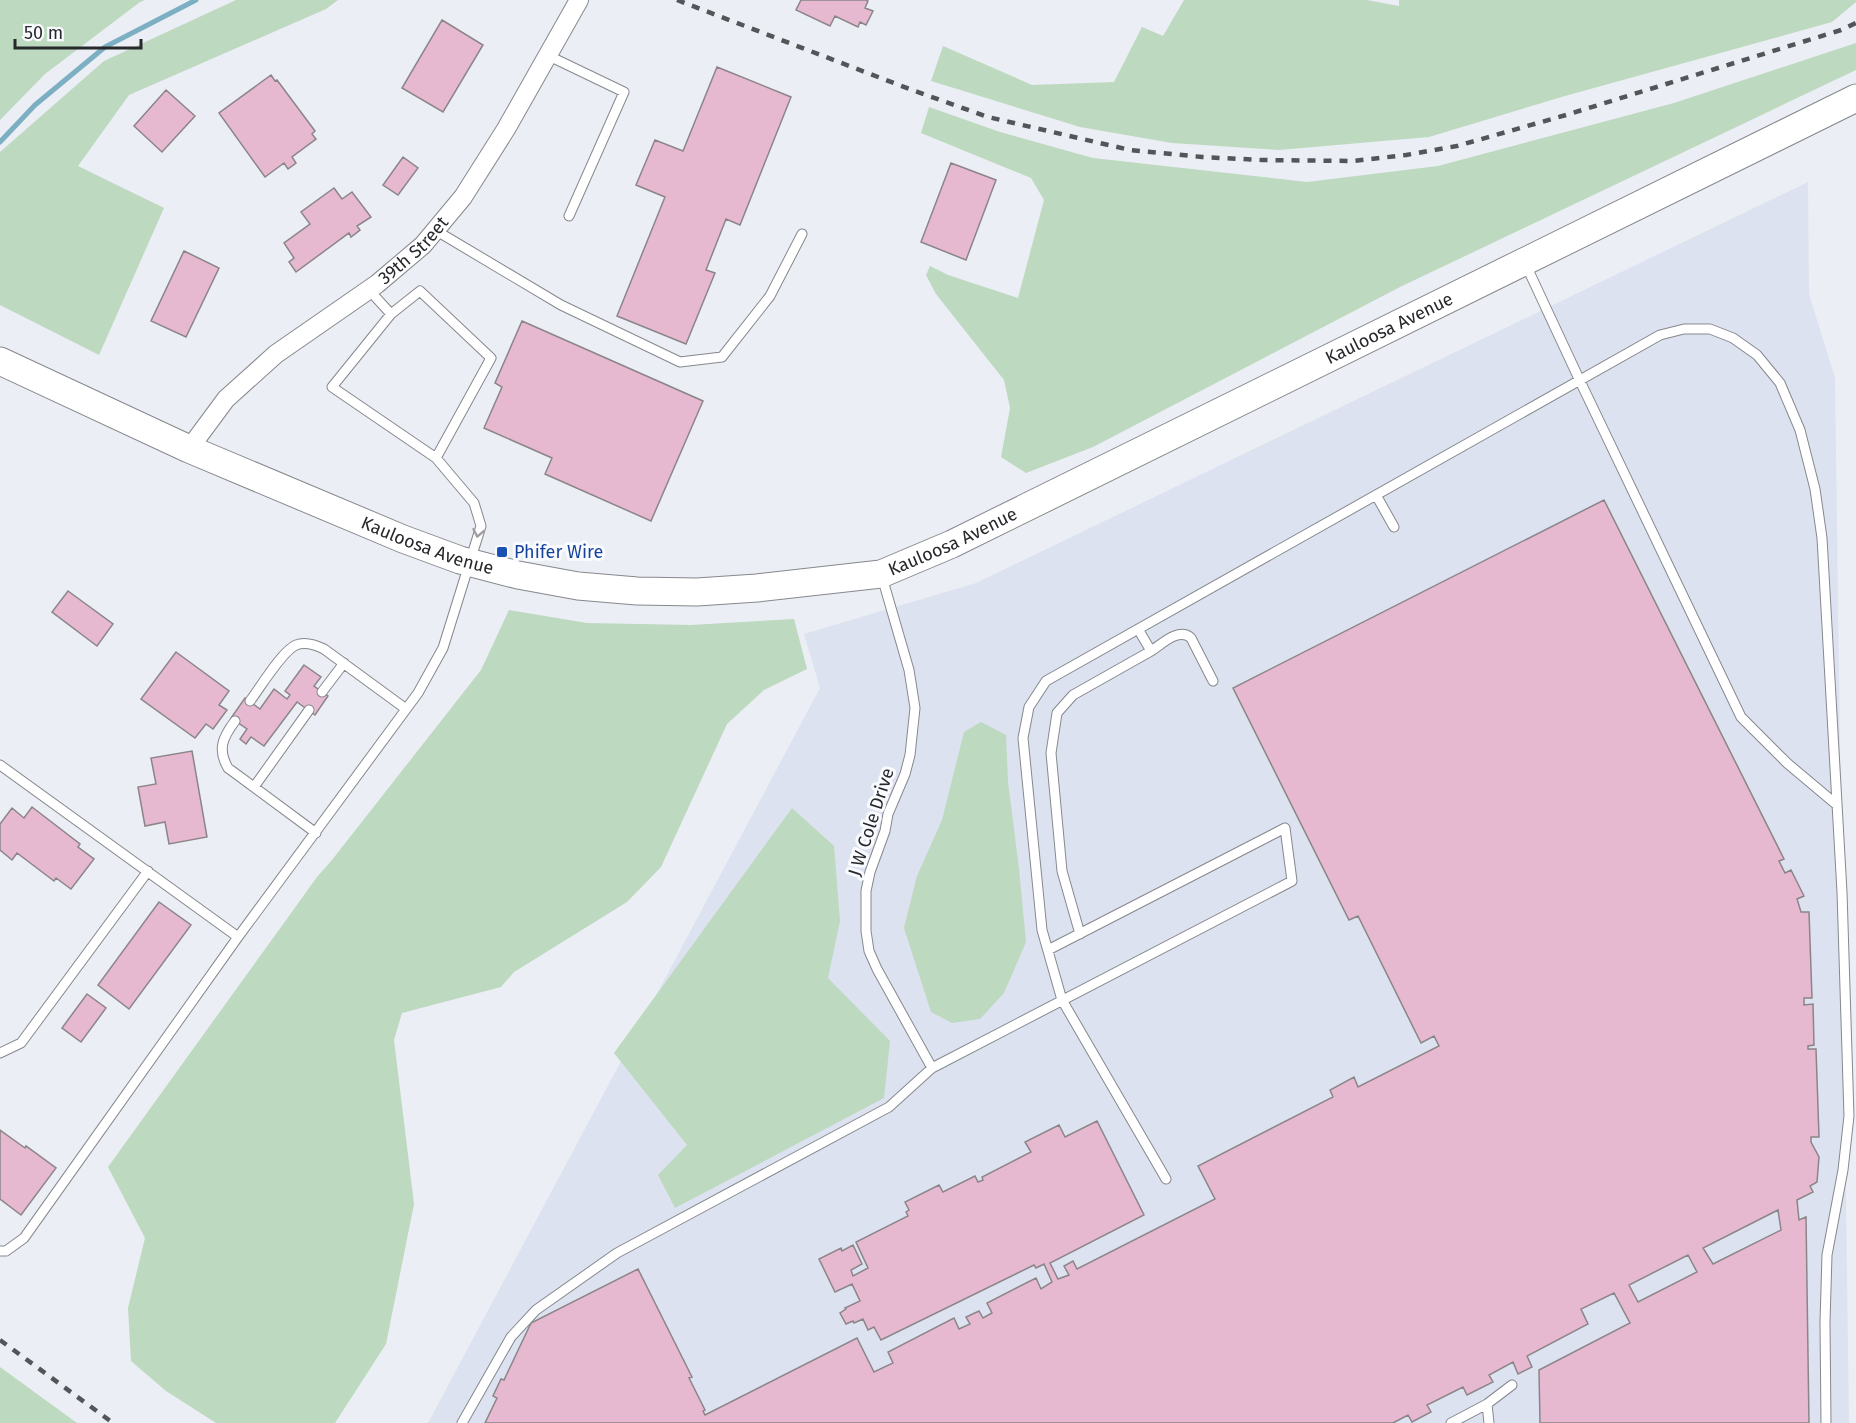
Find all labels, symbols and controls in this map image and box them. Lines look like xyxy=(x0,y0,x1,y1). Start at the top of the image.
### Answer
scale bar xyxy=(15,12,141,50)
text: 50 m xyxy=(24,22,63,44)
street label: 39th Street xyxy=(374,212,453,289)
street label: Kauloosa Avenue xyxy=(1322,288,1457,369)
street label: Kauloosa Avenue xyxy=(885,503,1021,581)
street label: Kauloosa Avenue xyxy=(358,512,496,579)
one-way arrow xyxy=(472,528,485,538)
place label: Phifer Wire xyxy=(514,541,603,563)
marker: Phifer Wire xyxy=(495,545,509,559)
street label: J W Cole Drive xyxy=(843,765,899,879)

